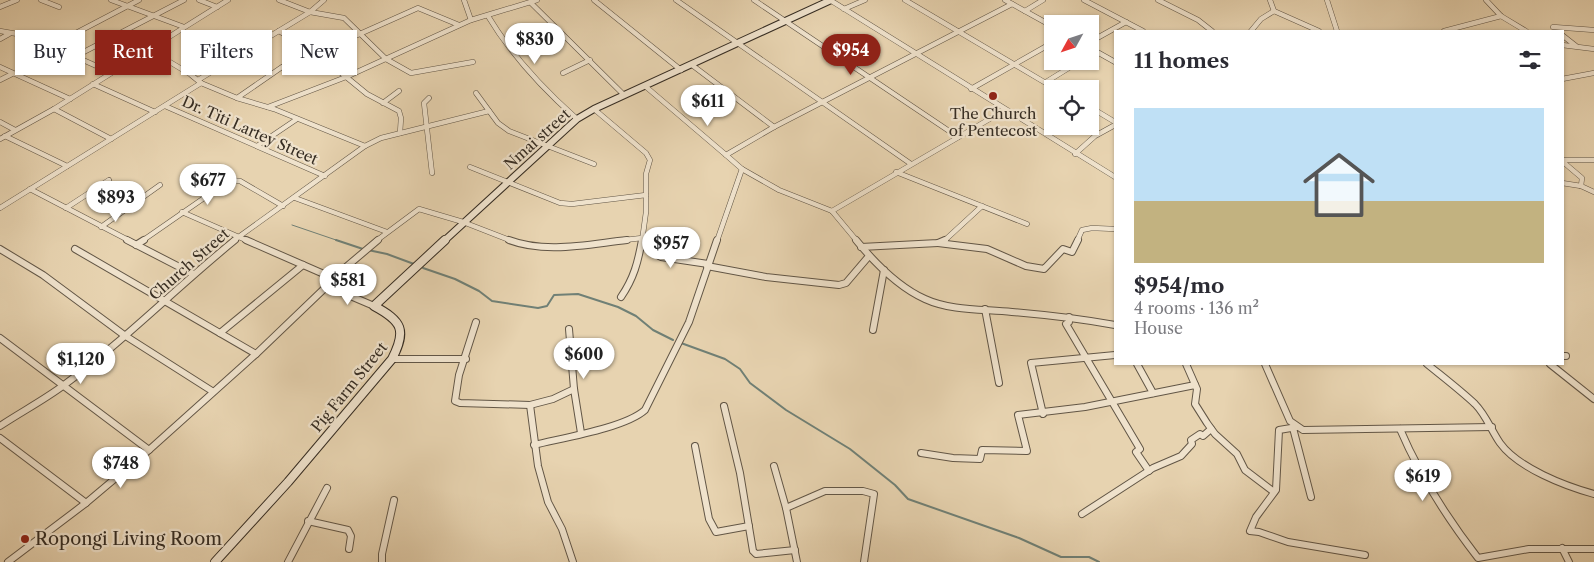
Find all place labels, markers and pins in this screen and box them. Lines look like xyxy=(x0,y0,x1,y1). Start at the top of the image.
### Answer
pin: $830 xyxy=(505,22,565,65)
pin: $954 xyxy=(821,34,881,76)
pin: $611 xyxy=(678,84,738,127)
marker: The Church of Pentecost xyxy=(987,90,999,102)
place label: The Church of Pentecost xyxy=(949,104,1038,140)
pin: $677 xyxy=(178,164,238,206)
pin: $893 xyxy=(86,180,146,223)
pin: $957 xyxy=(641,226,701,269)
pin: $581 xyxy=(318,264,378,306)
pin: $600 xyxy=(554,338,614,380)
pin: $1,120 xyxy=(40,342,122,385)
pin: $748 xyxy=(91,446,151,489)
pin: $619 xyxy=(1393,460,1453,502)
place label: Ropongi Living Room xyxy=(35,528,222,550)
marker: Ropongi Living Room xyxy=(19,533,31,545)

